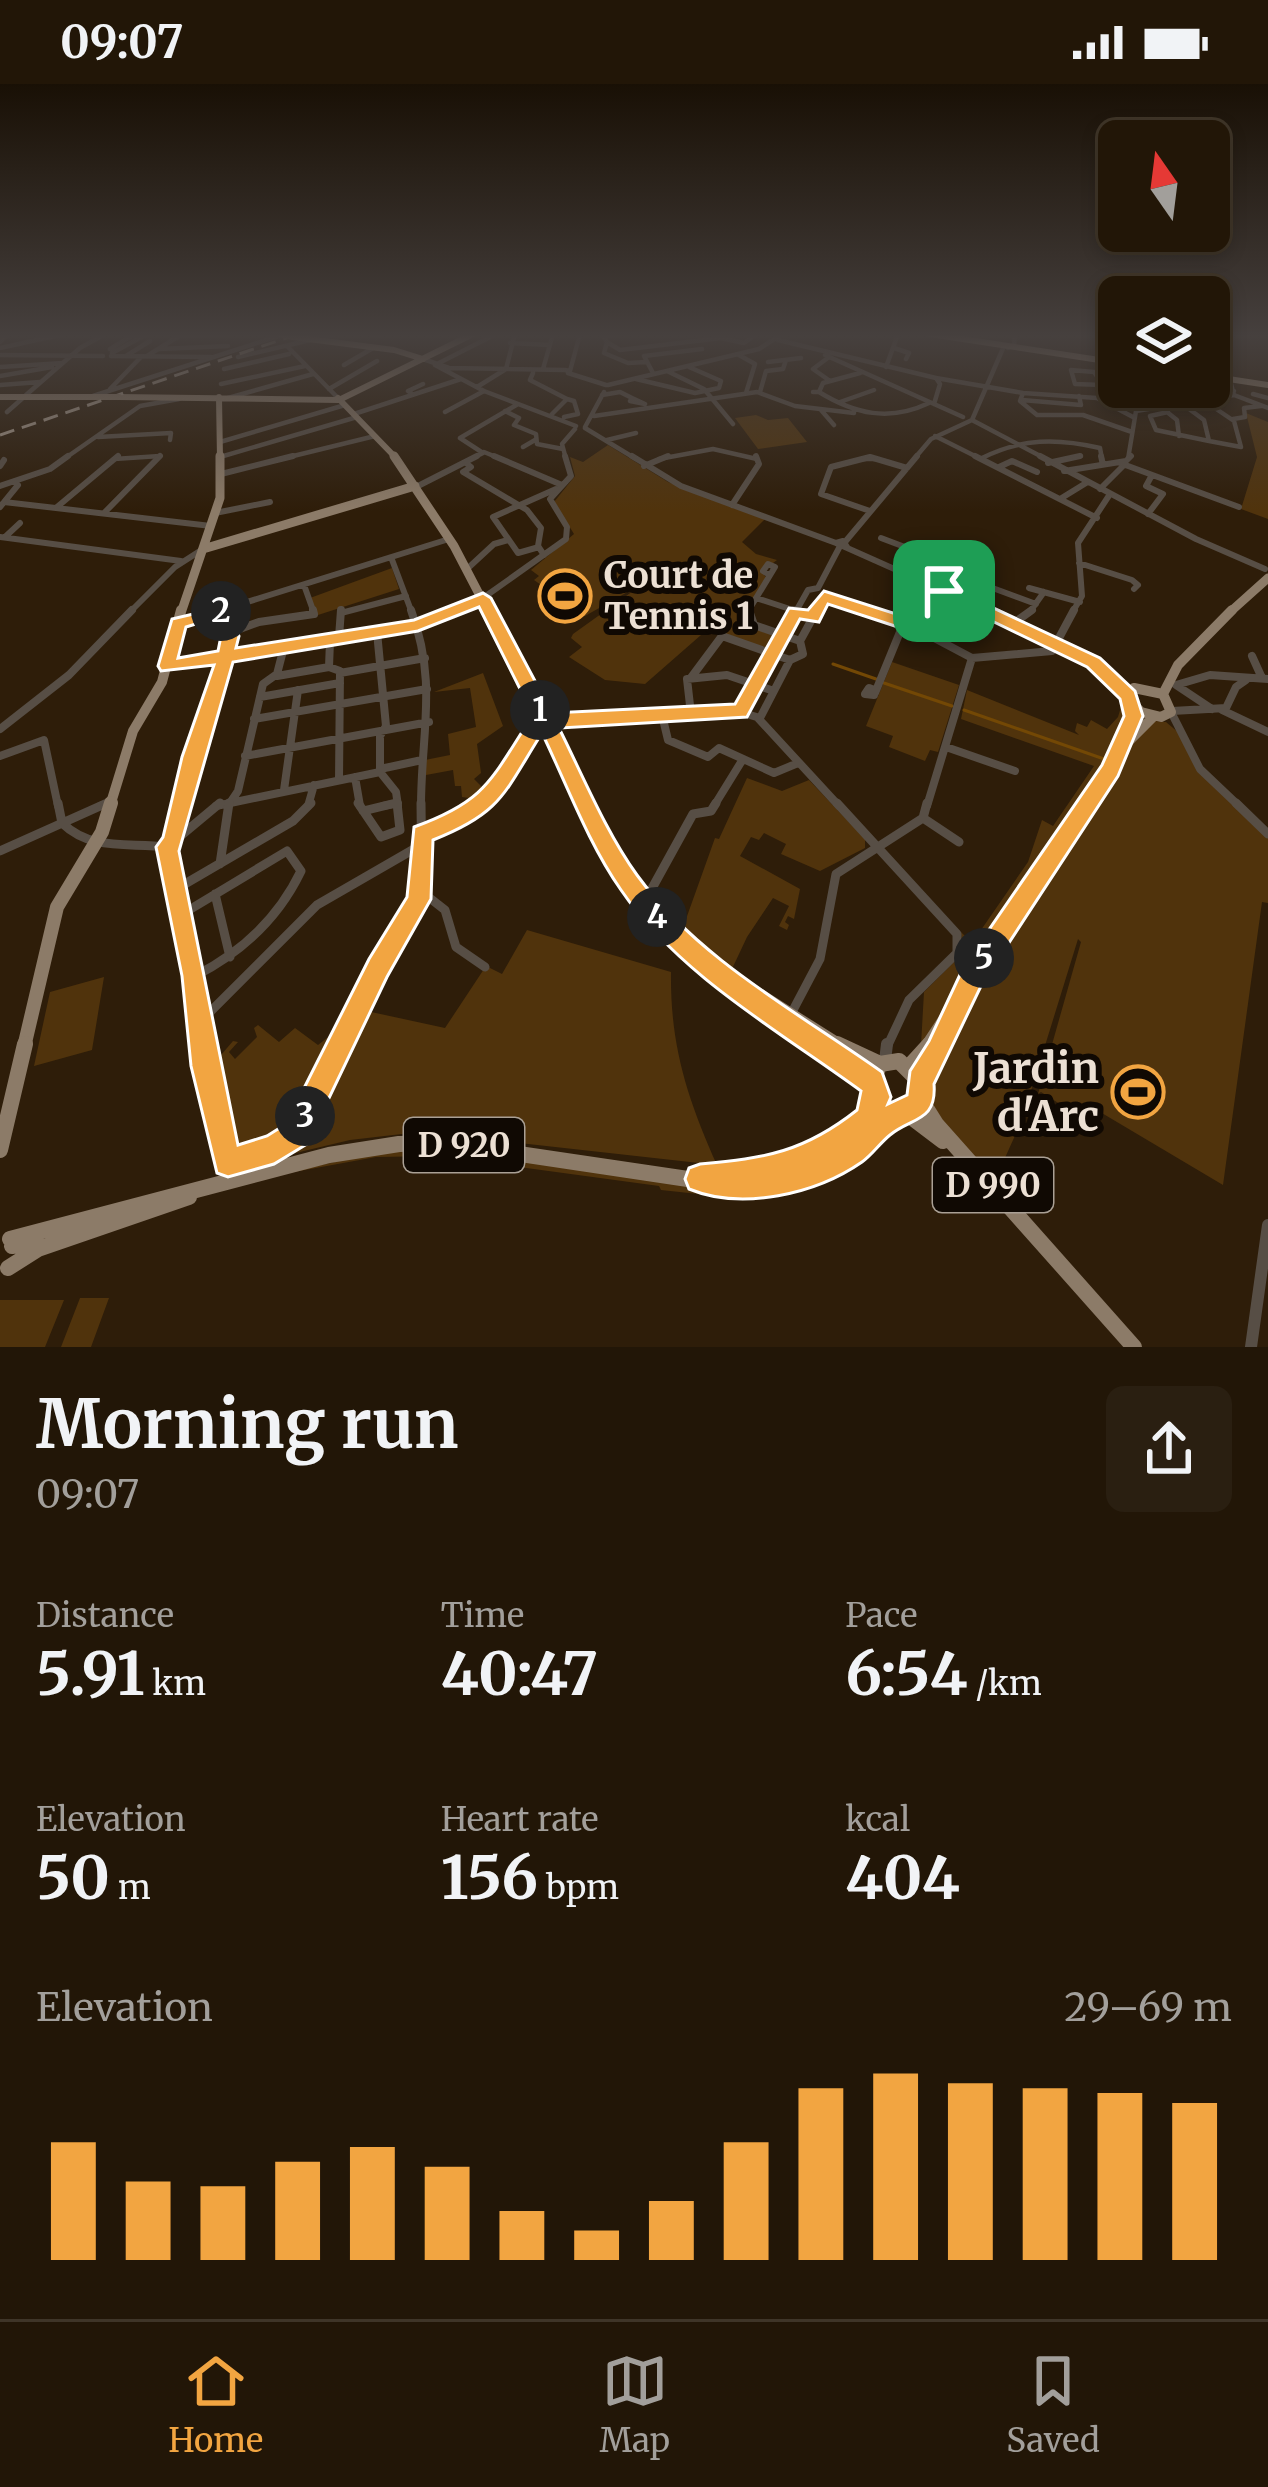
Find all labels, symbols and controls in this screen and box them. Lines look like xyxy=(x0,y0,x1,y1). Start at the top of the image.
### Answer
text: 09:07 xyxy=(60,14,184,70)
north arrow xyxy=(1098,120,1230,252)
map controls xyxy=(1098,120,1230,408)
button: layers xyxy=(1098,276,1230,408)
pin xyxy=(893,540,995,642)
place label: Court de Tennis 1 xyxy=(604,553,753,639)
icon: arrive xyxy=(911,558,977,624)
sports icon: Court de Tennis 1 xyxy=(537,568,593,624)
pin: 2 xyxy=(191,581,251,641)
text: 2 xyxy=(211,590,231,631)
pin: 1 xyxy=(510,680,570,740)
text: 1 xyxy=(532,689,548,730)
pin: 4 xyxy=(627,887,687,947)
text: 4 xyxy=(647,896,667,937)
pin: 5 xyxy=(954,928,1014,988)
text: 5 xyxy=(974,937,994,978)
place label: Jardin d'Arc xyxy=(972,1042,1099,1142)
sports icon: Jardin d'Arc xyxy=(1110,1064,1166,1120)
pin: 3 xyxy=(275,1086,335,1146)
text: 3 xyxy=(296,1095,314,1136)
road number: D 920 xyxy=(404,1118,524,1172)
road number: D 990 xyxy=(933,1158,1053,1212)
text: Morning run xyxy=(36,1383,459,1466)
button: share xyxy=(1106,1386,1232,1512)
text: 09:07 xyxy=(36,1470,139,1519)
text: Distance xyxy=(36,1595,174,1636)
text: Time xyxy=(441,1595,524,1636)
text: Pace xyxy=(845,1595,918,1636)
text: 5.91 xyxy=(36,1636,144,1711)
text: 40:47 xyxy=(441,1636,598,1711)
text: 6:54 xyxy=(845,1636,968,1711)
text: km xyxy=(144,1663,206,1704)
text: /km xyxy=(968,1663,1042,1704)
text: Elevation xyxy=(36,1799,186,1840)
text: Heart rate xyxy=(441,1799,599,1840)
text: kcal xyxy=(845,1799,910,1840)
text: 50 xyxy=(36,1840,110,1915)
text: 156 xyxy=(441,1840,538,1915)
text: 404 xyxy=(845,1840,960,1915)
text: m xyxy=(110,1867,151,1908)
text: bpm xyxy=(538,1867,619,1908)
text: Elevation xyxy=(36,1983,213,2032)
text: 29–69 m xyxy=(1064,1983,1232,2032)
tab: Home xyxy=(168,2348,263,2461)
tab: Map xyxy=(600,2348,670,2461)
tab: Saved xyxy=(1006,2348,1100,2461)

